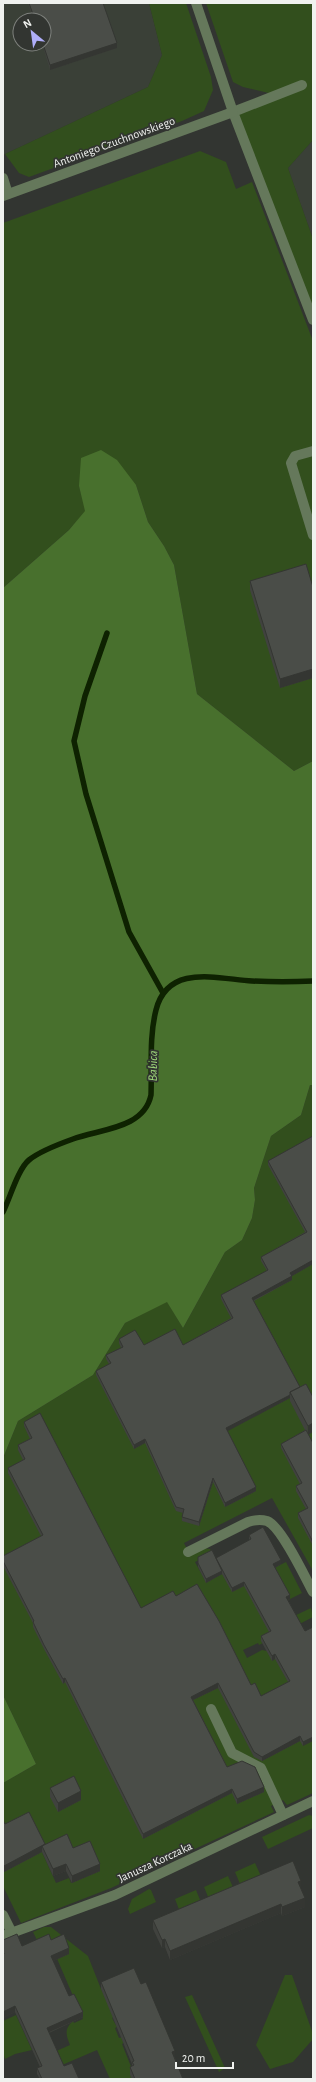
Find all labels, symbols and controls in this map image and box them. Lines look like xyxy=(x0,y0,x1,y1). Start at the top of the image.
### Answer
north arrow xyxy=(12,12,52,52)
text: N xyxy=(21,17,33,30)
street label: Antoniego Czuchnowskiego xyxy=(52,114,176,170)
water label: Babica xyxy=(147,1050,160,1082)
street label: Janusza Korczaka xyxy=(116,1839,194,1884)
scale bar xyxy=(176,2044,233,2070)
text: 20 m xyxy=(182,2052,205,2064)

